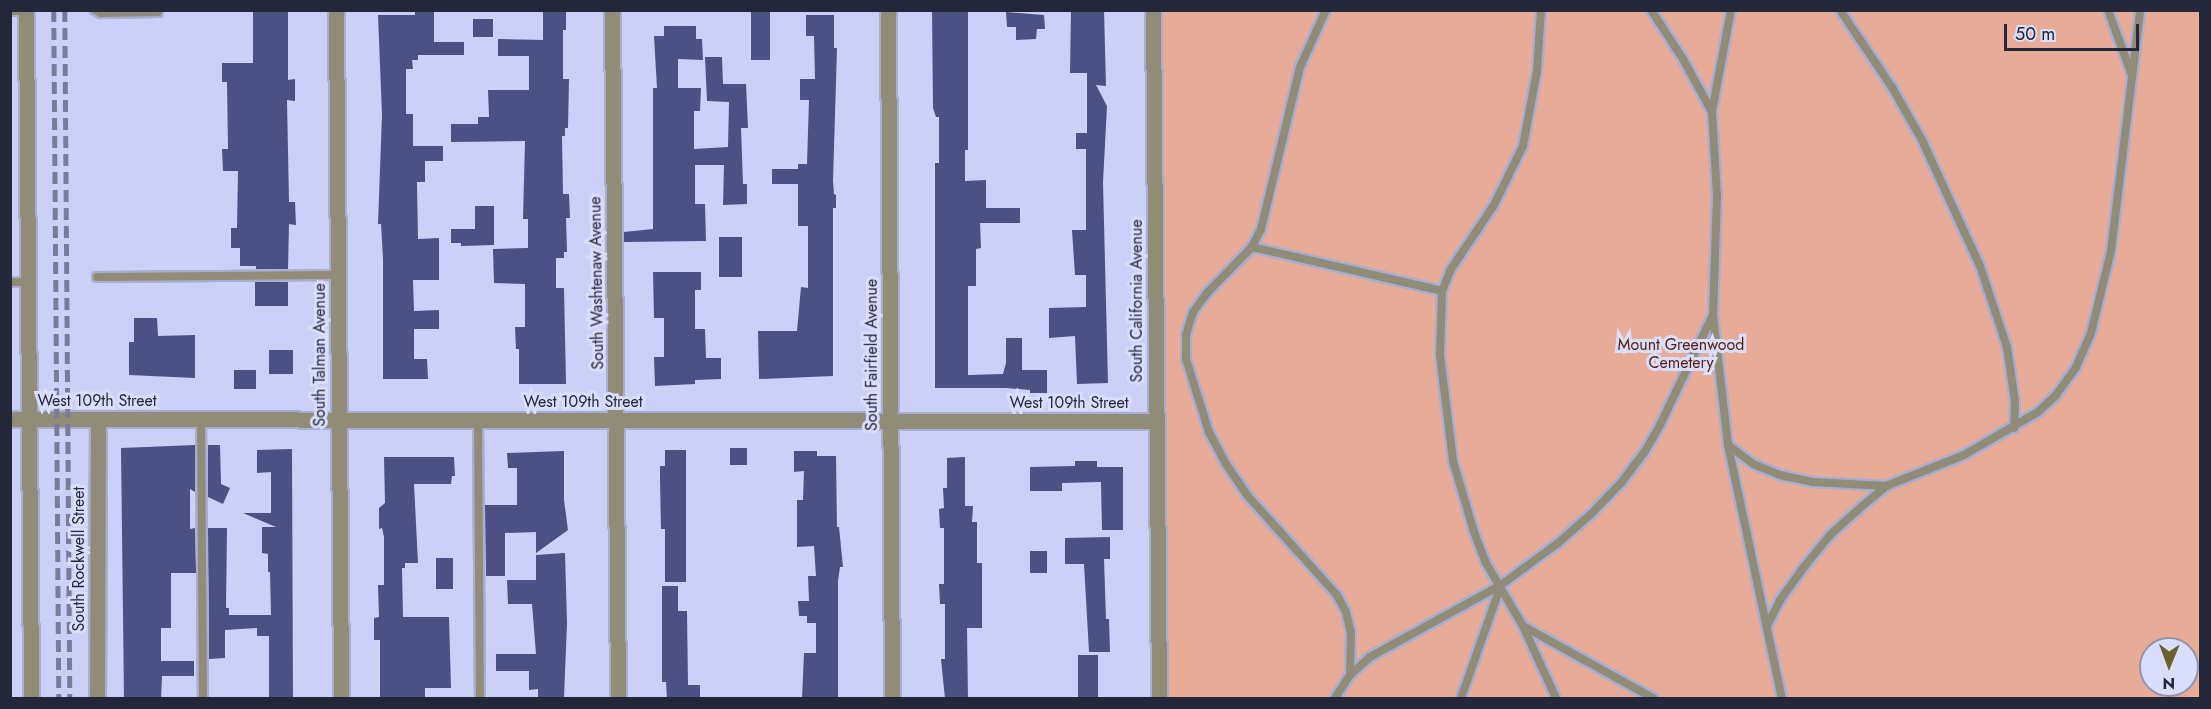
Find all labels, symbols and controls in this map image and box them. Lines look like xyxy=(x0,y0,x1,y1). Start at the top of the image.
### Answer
scale bar xyxy=(2007,12,2142,50)
text: 50 m xyxy=(2015,21,2055,47)
street label: South Washtenaw Avenue xyxy=(586,196,608,370)
street label: South California Avenue xyxy=(1127,219,1147,383)
street label: South Fairfield Avenue xyxy=(862,279,882,431)
street label: South Talman Avenue xyxy=(310,283,330,427)
park label: Mount Greenwood Cemetery xyxy=(1618,335,1744,373)
street label: West 109th Street xyxy=(37,391,157,411)
street label: West 109th Street xyxy=(523,392,643,412)
street label: West 109th Street xyxy=(1009,393,1129,413)
street label: South Rockwell Street xyxy=(69,487,89,631)
north arrow xyxy=(2139,637,2199,697)
text: N xyxy=(2162,672,2175,695)

